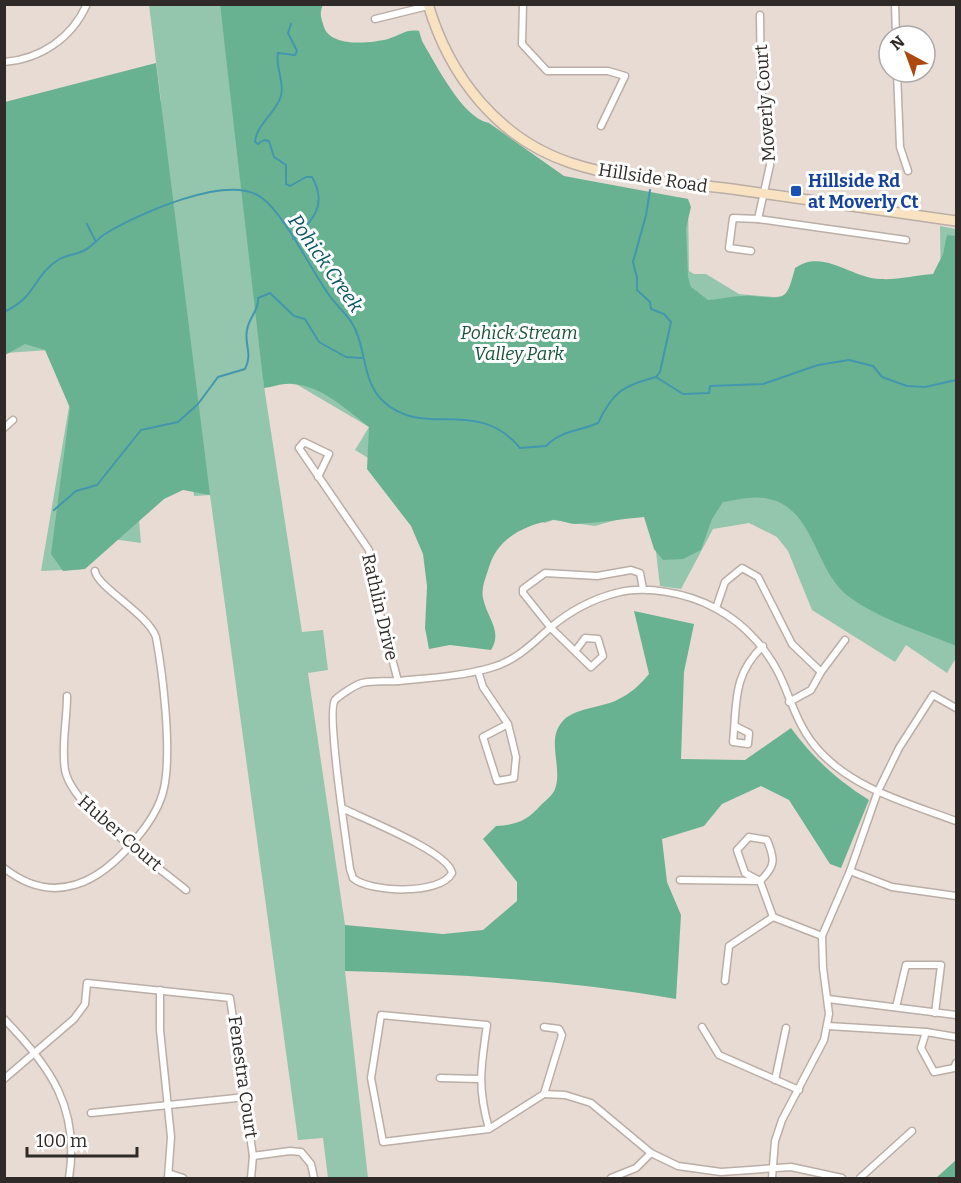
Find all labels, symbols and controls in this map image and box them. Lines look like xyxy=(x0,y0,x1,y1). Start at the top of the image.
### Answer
north arrow xyxy=(877,24,937,84)
text: N xyxy=(887,32,908,54)
street label: Moverly Court xyxy=(750,43,780,162)
street label: Hillside Road xyxy=(597,158,710,198)
place label: Hillside Rd at Moverly Ct xyxy=(808,170,919,213)
marker: Hillside Rd at Moverly Ct xyxy=(789,184,803,198)
water label: Pohick Creek xyxy=(283,209,369,317)
park label: Pohick Stream Valley Park xyxy=(461,322,577,365)
street label: Rathlin Drive xyxy=(357,552,403,662)
street label: Huber Court xyxy=(73,790,167,876)
street label: Fenestra Court xyxy=(224,1014,263,1140)
scale bar xyxy=(27,1120,136,1158)
text: 100 m xyxy=(36,1130,87,1152)

